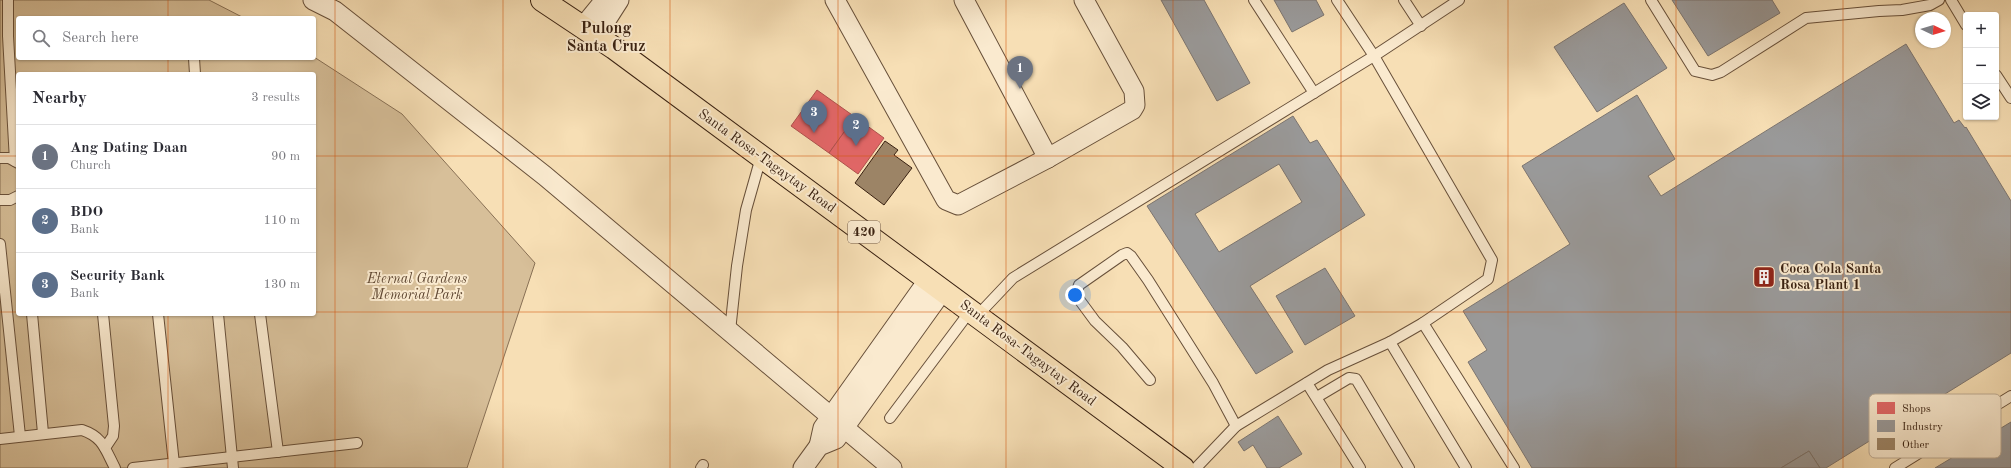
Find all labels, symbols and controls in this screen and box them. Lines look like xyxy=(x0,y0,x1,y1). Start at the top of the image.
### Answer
north arrow xyxy=(1915,12,1951,48)
map controls xyxy=(1963,12,1999,120)
button: + xyxy=(1963,12,1999,48)
search box xyxy=(16,16,316,60)
district label: Pulong Santa Cruz xyxy=(566,21,646,55)
icon: search xyxy=(30,27,52,49)
text: Search here xyxy=(62,31,139,46)
button: − xyxy=(1963,48,1999,84)
pin: 1 xyxy=(1007,56,1033,89)
button: layers xyxy=(1963,84,1999,120)
text: Nearby xyxy=(32,90,87,107)
text: 3 results xyxy=(251,91,300,104)
pin: 3 xyxy=(801,100,827,133)
street label: Santa Rosa-Tagaytay Road xyxy=(696,107,838,215)
pin: 2 xyxy=(843,113,869,146)
text: Ang Dating Daan xyxy=(70,141,188,156)
text: 1 xyxy=(41,150,49,163)
text: 90 m xyxy=(271,150,300,163)
text: Church xyxy=(70,159,111,172)
text: BDO xyxy=(70,205,103,220)
text: 2 xyxy=(41,214,49,227)
text: 110 m xyxy=(263,214,300,227)
road number: 420 xyxy=(848,221,880,243)
text: Bank xyxy=(70,223,99,236)
place label: Coca Cola Santa Rosa Plant 1 xyxy=(1780,262,1881,292)
building icon: Coca Cola Santa Rosa Plant 1 xyxy=(1751,264,1777,290)
text: Security Bank xyxy=(70,269,165,284)
park label: Eternal Gardens Memorial Park xyxy=(366,272,467,302)
text: 3 xyxy=(41,278,49,291)
text: 130 m xyxy=(263,278,300,291)
your location xyxy=(1065,285,1085,305)
text: Bank xyxy=(70,287,99,300)
street label: Santa Rosa-Tagaytay Road xyxy=(957,297,1099,409)
legend xyxy=(1869,394,2001,458)
text: Shops xyxy=(1902,404,1931,415)
text: Industry xyxy=(1902,422,1943,433)
text: Other xyxy=(1902,440,1930,451)

